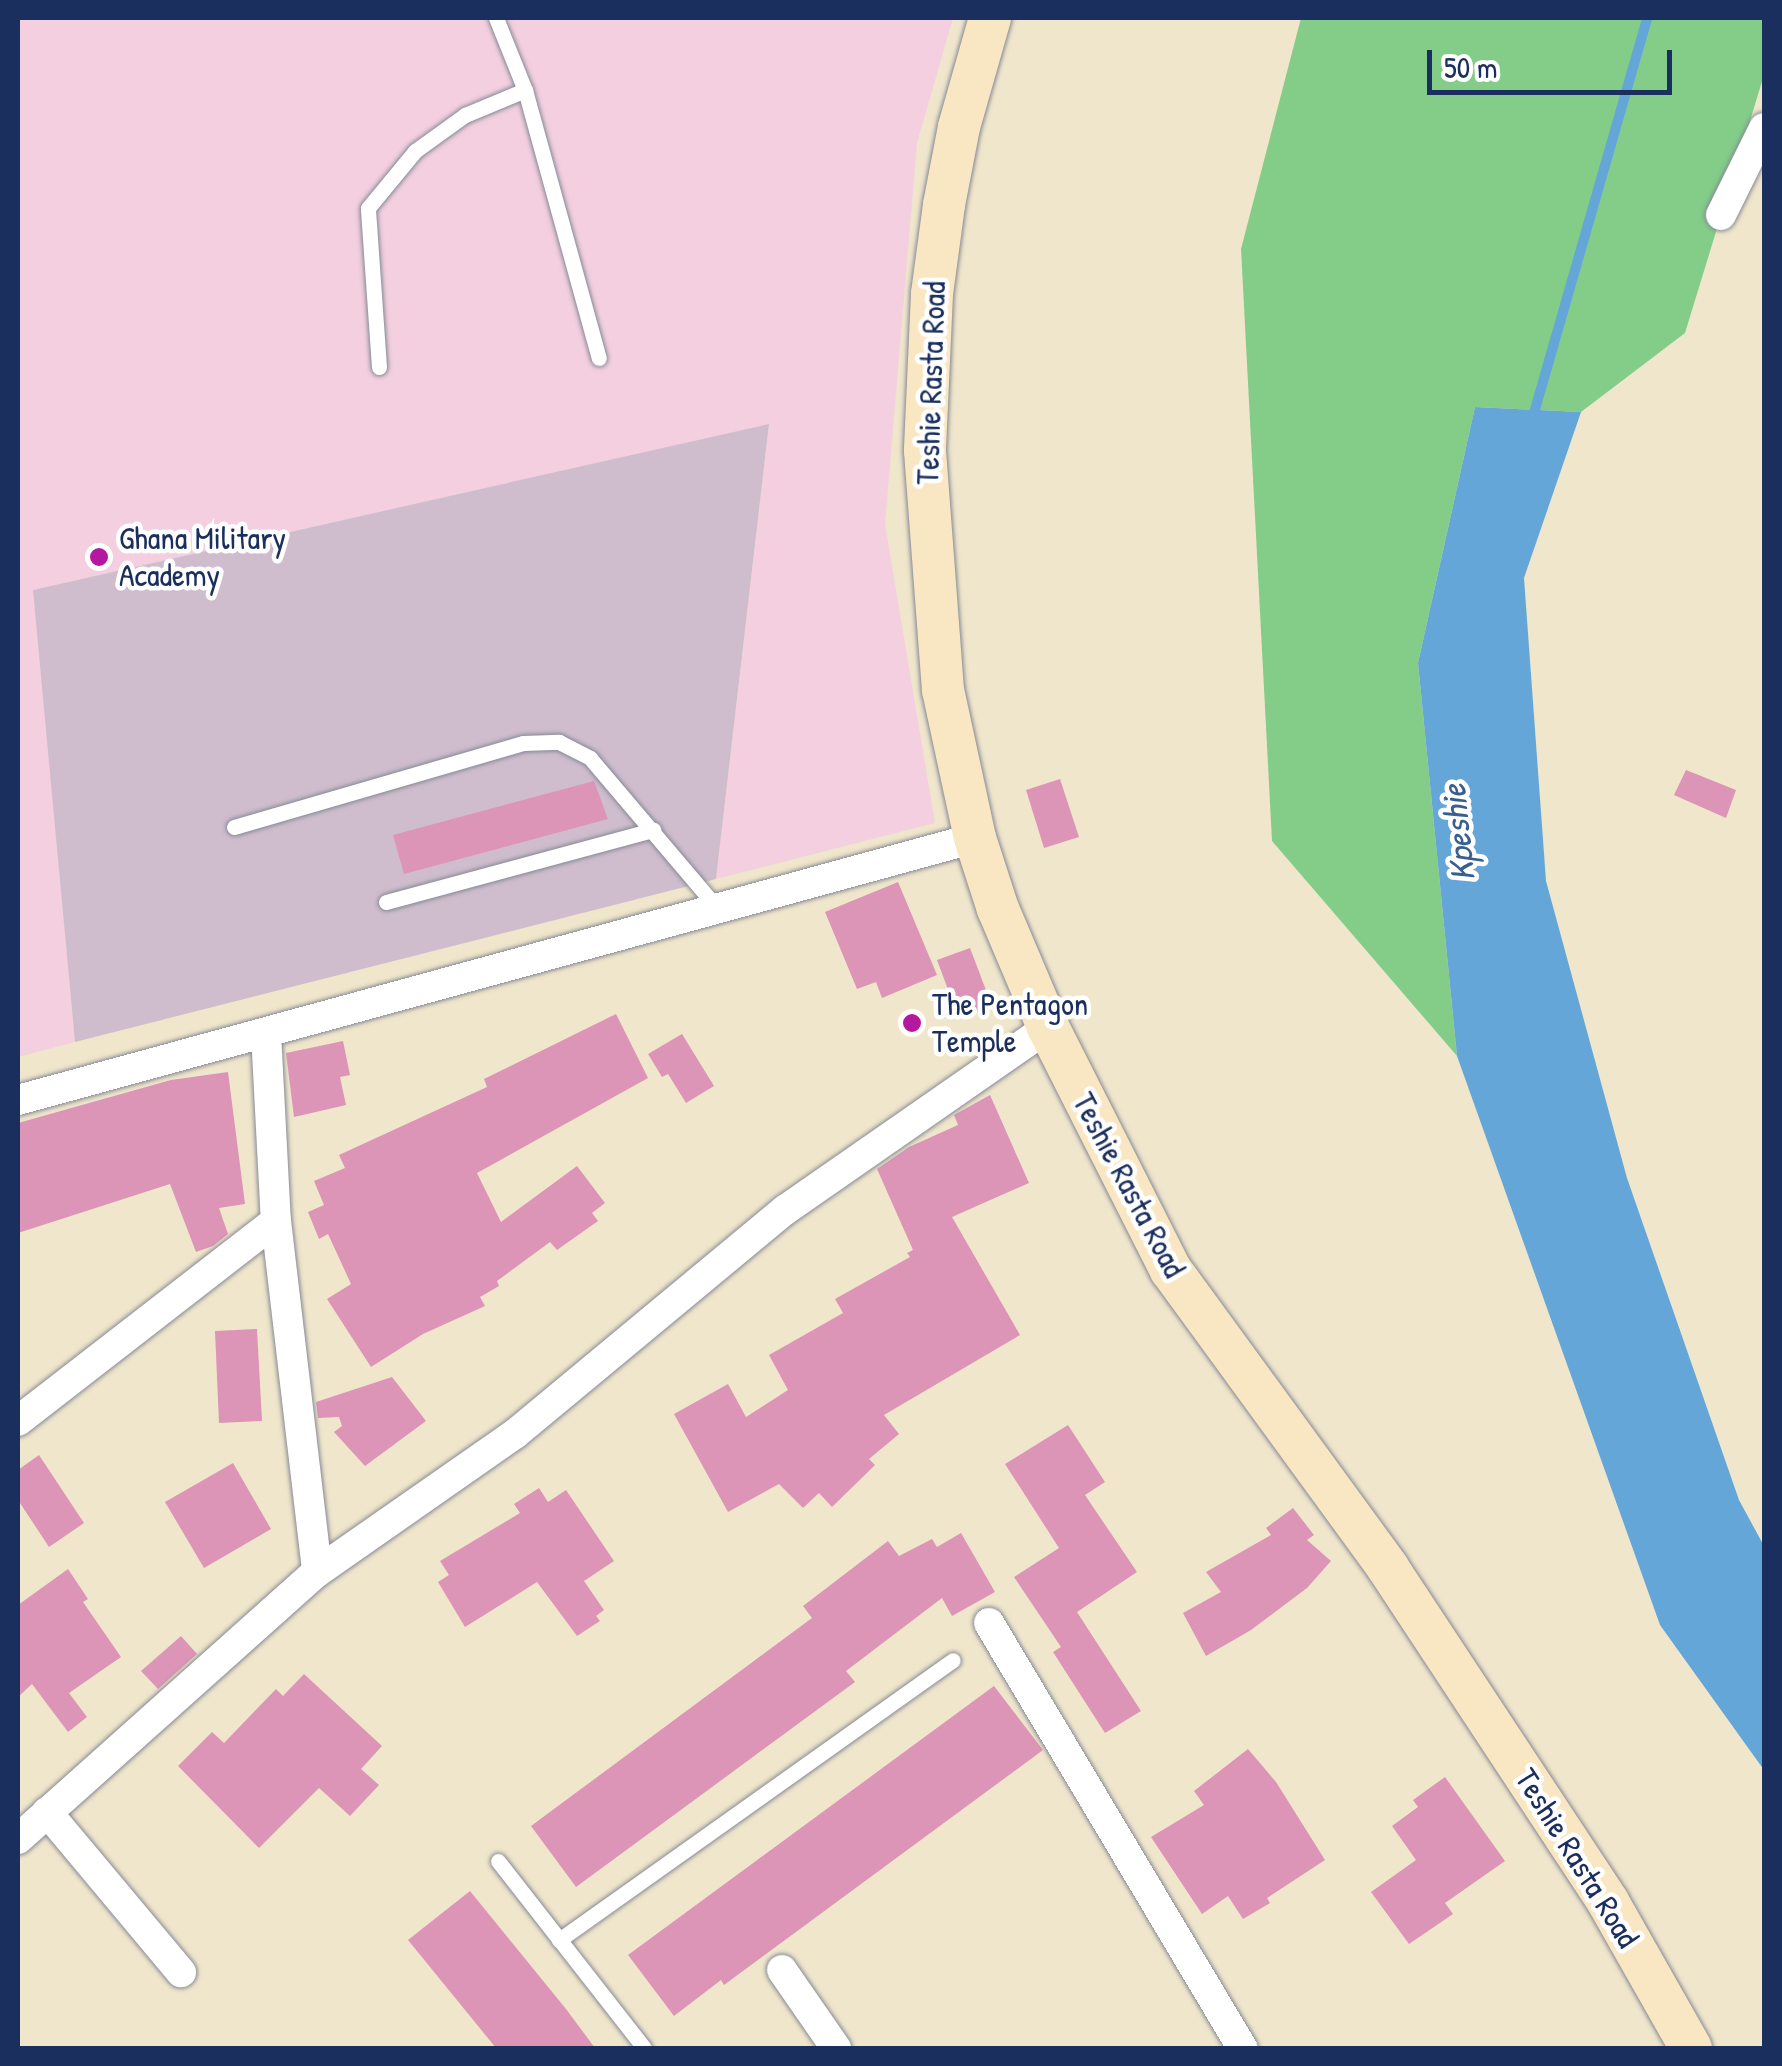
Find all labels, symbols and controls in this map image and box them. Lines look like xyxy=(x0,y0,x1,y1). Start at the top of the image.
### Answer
scale bar xyxy=(1432,30,1677,92)
text: 50 m xyxy=(1444,47,1497,87)
street label: Teshie Rasta Road xyxy=(908,281,954,485)
place label: Ghana Military Academy xyxy=(119,520,286,595)
marker: Ghana Military Academy xyxy=(88,546,110,568)
water label: Kpeshie xyxy=(1432,782,1484,884)
place label: The Pentagon Temple xyxy=(932,986,1088,1061)
marker: The Pentagon Temple xyxy=(901,1012,923,1034)
street label: Teshie Rasta Road xyxy=(1064,1086,1194,1284)
street label: Teshie Rasta Road xyxy=(1507,1762,1647,1954)

